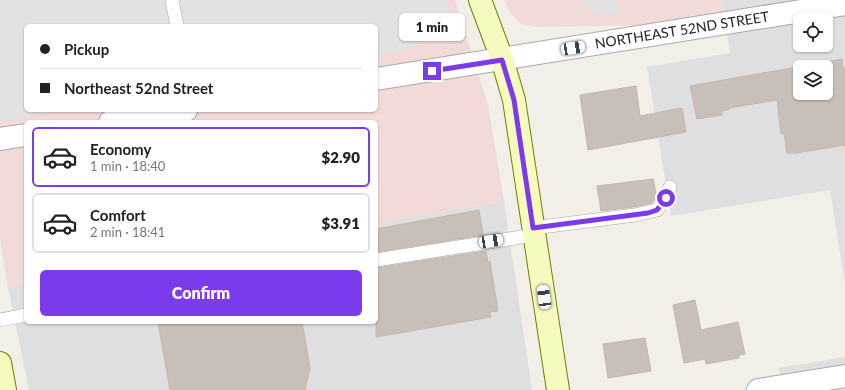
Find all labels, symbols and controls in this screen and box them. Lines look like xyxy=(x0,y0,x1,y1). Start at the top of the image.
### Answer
street label: NORTHEAST 52ND STREET xyxy=(594,7,771,52)
map controls xyxy=(793,12,833,100)
button: locate xyxy=(793,12,833,52)
callout: 1 min xyxy=(399,13,465,41)
text: 1 min xyxy=(416,19,448,35)
text: Pickup xyxy=(64,40,109,58)
car xyxy=(560,40,586,56)
button: layers xyxy=(793,60,833,100)
route end xyxy=(423,62,441,80)
text: Northeast 52nd Street xyxy=(64,79,213,97)
icon: car xyxy=(42,139,78,175)
text: Economy xyxy=(90,140,151,158)
text: $2.90 xyxy=(322,148,360,166)
text: 1 min · 18:40 xyxy=(90,158,165,174)
route start xyxy=(657,189,675,207)
icon: car xyxy=(42,205,78,241)
text: Comfort xyxy=(90,206,146,224)
text: $3.91 xyxy=(322,214,360,232)
text: 2 min · 18:41 xyxy=(90,224,165,240)
car xyxy=(478,233,504,249)
button: Confirm xyxy=(40,270,362,316)
car xyxy=(536,284,552,310)

